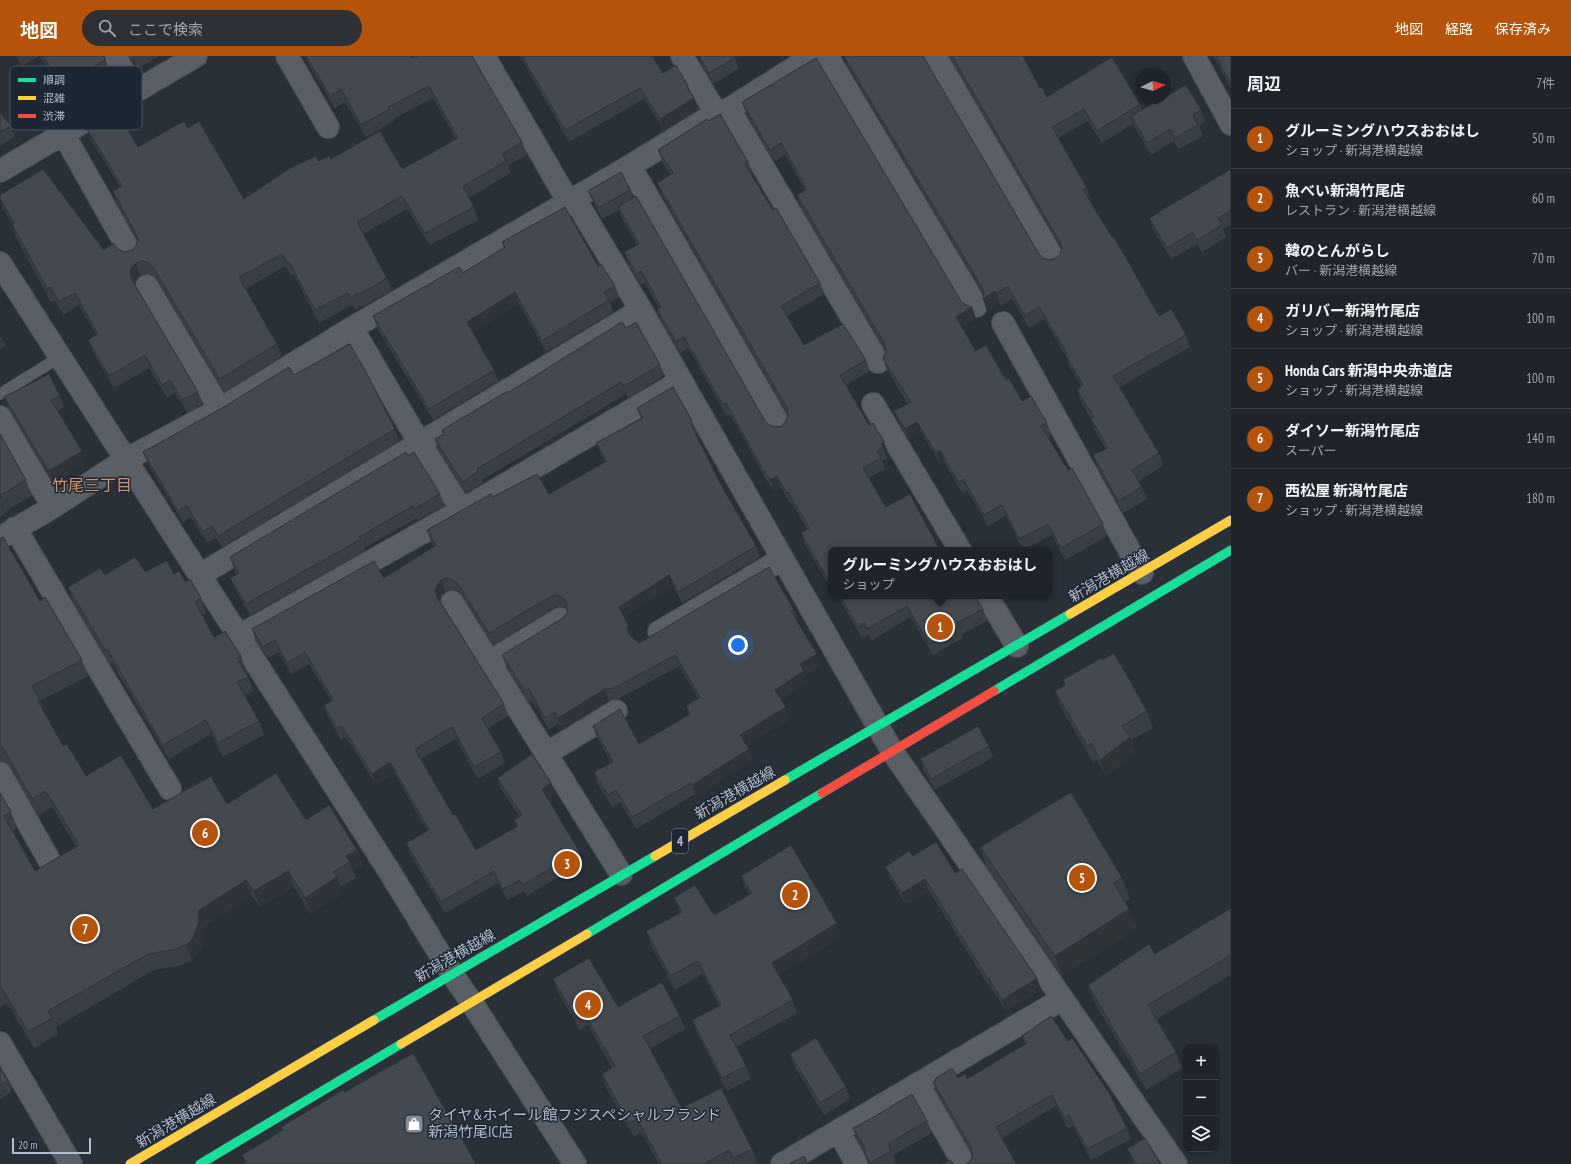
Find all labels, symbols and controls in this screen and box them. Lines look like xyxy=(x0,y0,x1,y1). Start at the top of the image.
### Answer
search box xyxy=(82,10,362,46)
icon: search xyxy=(96,17,118,39)
text: 地図 xyxy=(20,18,58,42)
text: ここで検索 xyxy=(128,20,203,39)
text: 地図 xyxy=(1395,20,1423,38)
text: 経路 xyxy=(1445,20,1473,38)
text: 保存済み xyxy=(1495,20,1551,38)
legend xyxy=(10,66,142,130)
north arrow xyxy=(1135,68,1171,104)
text: 順調 xyxy=(43,73,65,87)
text: 周辺 xyxy=(1247,73,1281,95)
text: 7件 xyxy=(1536,75,1555,92)
text: 混雑 xyxy=(43,91,65,105)
text: 渋滞 xyxy=(43,109,65,123)
text: グルーミングハウスおおはし xyxy=(1285,121,1480,140)
text: 1 xyxy=(1257,130,1263,147)
text: 50 m xyxy=(1532,130,1555,147)
text: ショップ · 新潟港横越線 xyxy=(1285,142,1423,159)
text: 魚べい新潟竹尾店 xyxy=(1285,181,1405,200)
text: 2 xyxy=(1257,190,1263,207)
text: 60 m xyxy=(1532,190,1555,207)
text: レストラン · 新潟港横越線 xyxy=(1285,202,1436,219)
text: 韓のとんがらし xyxy=(1285,241,1390,260)
text: 3 xyxy=(1257,250,1263,267)
text: 70 m xyxy=(1532,250,1555,267)
text: バー · 新潟港横越線 xyxy=(1285,262,1397,279)
text: ガリバー新潟竹尾店 xyxy=(1285,301,1420,320)
text: 4 xyxy=(1257,310,1263,327)
text: 100 m xyxy=(1526,310,1555,327)
text: ショップ · 新潟港横越線 xyxy=(1285,322,1423,339)
text: Honda Cars 新潟中央赤道店 xyxy=(1285,361,1453,380)
text: 5 xyxy=(1257,370,1263,387)
text: 100 m xyxy=(1526,370,1555,387)
text: ショップ · 新潟港横越線 xyxy=(1285,382,1423,399)
text: ダイソー新潟竹尾店 xyxy=(1285,421,1420,440)
text: 6 xyxy=(1257,430,1263,447)
text: 140 m xyxy=(1526,430,1555,447)
text: スーパー xyxy=(1285,442,1337,459)
district label: 竹尾三丁目 xyxy=(52,475,132,495)
text: 西松屋 新潟竹尾店 xyxy=(1285,481,1408,500)
text: 7 xyxy=(1257,490,1263,507)
text: 180 m xyxy=(1526,490,1555,507)
text: ショップ · 新潟港横越線 xyxy=(1285,502,1423,519)
street label: 新潟港横越線 xyxy=(1065,545,1152,606)
popup xyxy=(828,547,1052,599)
text: グルーミングハウスおおはし xyxy=(842,555,1038,574)
text: ショップ xyxy=(842,576,895,593)
pin: 1 xyxy=(927,612,953,642)
your location xyxy=(728,635,748,655)
street label: 新潟港横越線 xyxy=(691,762,778,823)
pin: 6 xyxy=(192,818,218,848)
road number: 4 xyxy=(672,829,688,853)
pin: 3 xyxy=(554,849,580,879)
pin: 5 xyxy=(1069,863,1095,893)
pin: 2 xyxy=(782,880,808,910)
pin: 7 xyxy=(72,914,98,944)
street label: 新潟港横越線 xyxy=(411,925,498,986)
pin: 4 xyxy=(575,990,601,1020)
map controls xyxy=(1183,1044,1219,1152)
button: + xyxy=(1183,1044,1219,1080)
button: − xyxy=(1183,1080,1219,1116)
street label: 新潟港横越線 xyxy=(132,1089,219,1152)
place label: タイヤ&ホイール館フジスペシャルブランド 新潟竹尾IC店 xyxy=(428,1105,721,1141)
shop icon: タイヤ&ホイール館フジスペシャルブランド 新潟竹尾IC店 xyxy=(403,1113,425,1135)
button: layers xyxy=(1183,1116,1219,1152)
scale bar xyxy=(12,1136,91,1155)
text: 20 m xyxy=(18,1138,37,1152)

